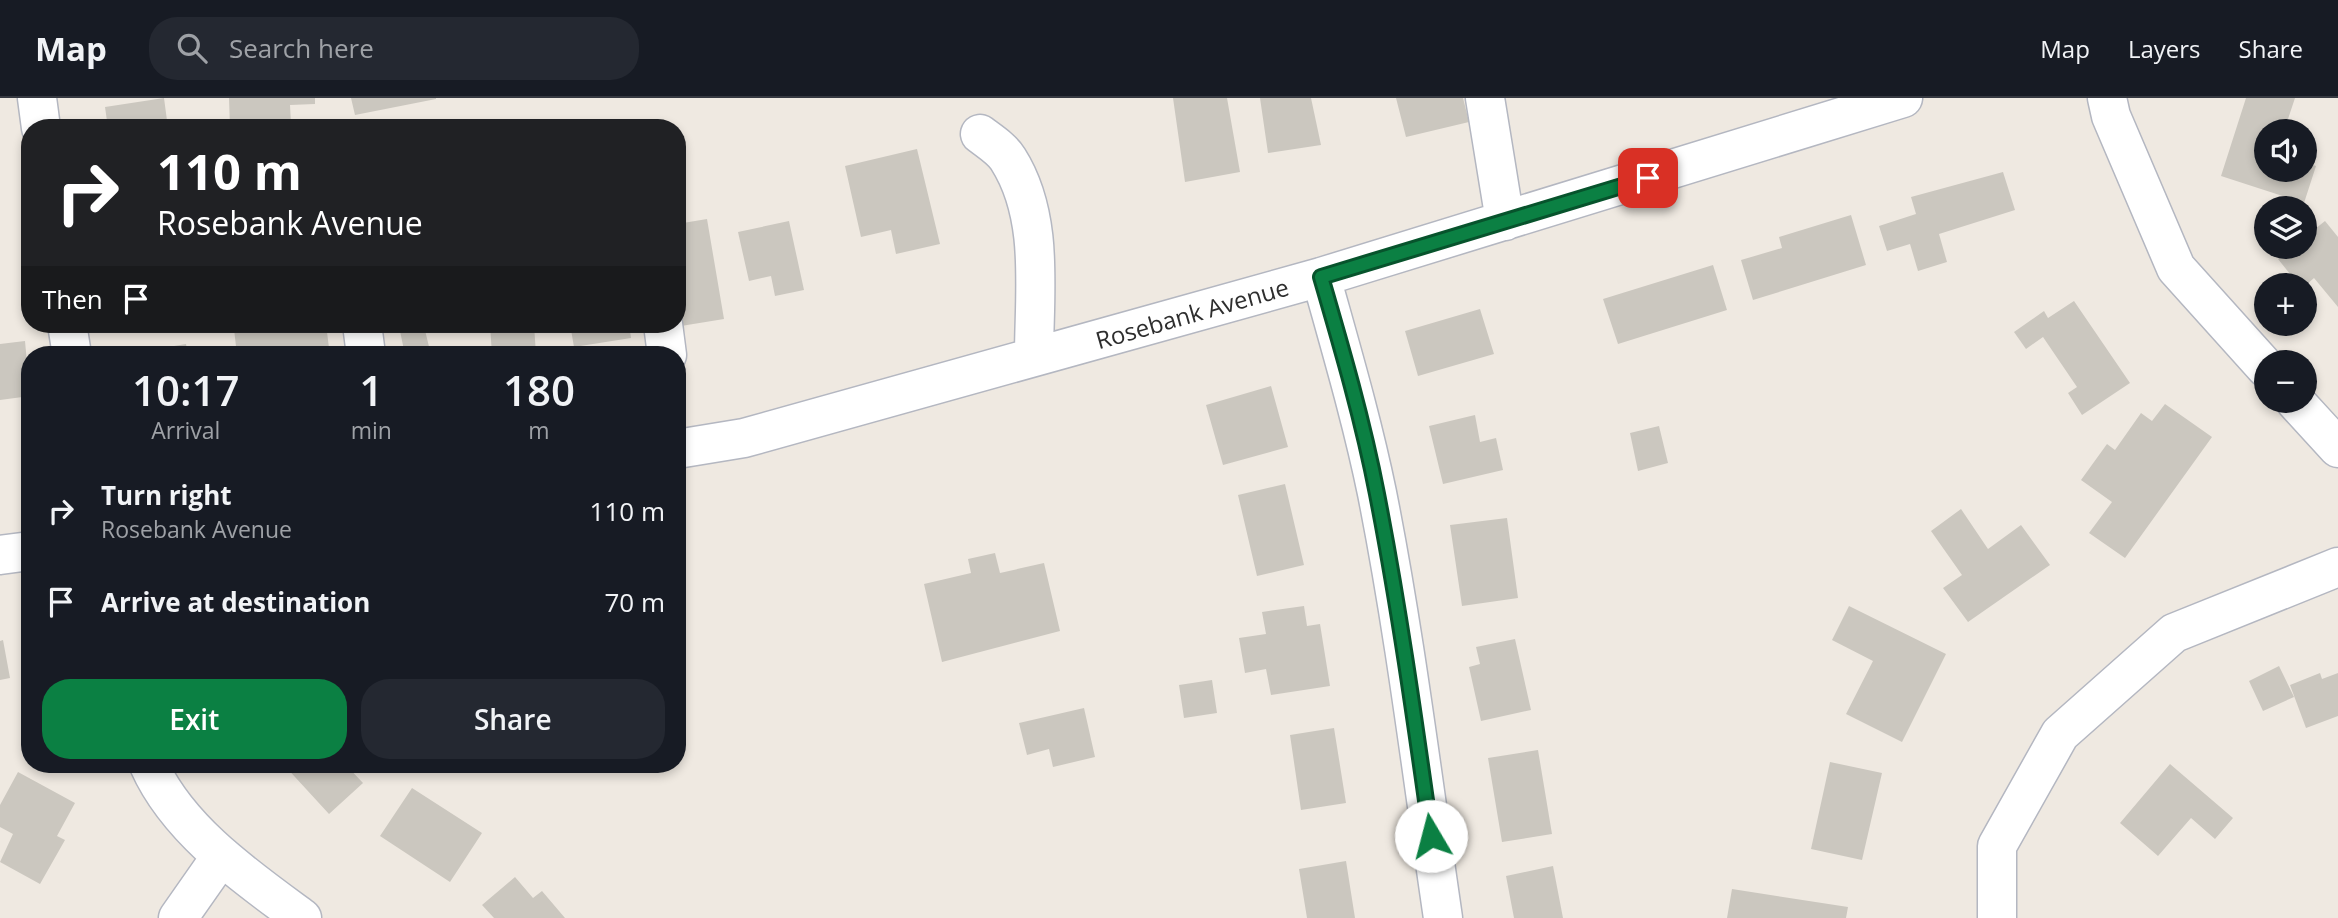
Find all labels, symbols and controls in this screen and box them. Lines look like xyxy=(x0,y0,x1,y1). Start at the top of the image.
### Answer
search box xyxy=(149,17,639,80)
text: Map xyxy=(35,26,107,71)
icon: search xyxy=(173,29,211,67)
text: Search here xyxy=(229,30,374,66)
text: Map xyxy=(2040,32,2090,65)
text: Layers xyxy=(2128,32,2201,65)
text: Share xyxy=(2239,32,2303,65)
map controls xyxy=(2254,119,2317,413)
button: sound xyxy=(2254,119,2317,182)
text: 110 m xyxy=(157,138,302,204)
icon: right xyxy=(42,147,133,238)
pin xyxy=(1618,148,1678,208)
icon: arrive xyxy=(1629,159,1667,197)
button: layers xyxy=(2254,196,2317,259)
text: Rosebank Avenue xyxy=(157,201,423,244)
street label: Rosebank Avenue xyxy=(1092,270,1292,356)
button: + xyxy=(2254,273,2317,336)
icon: arrive xyxy=(117,280,155,318)
text: Then xyxy=(42,281,103,317)
button: − xyxy=(2254,350,2317,413)
text: 10:17 xyxy=(132,361,240,418)
text: 1 xyxy=(359,361,383,418)
text: 180 xyxy=(503,361,575,418)
text: Arrival xyxy=(151,414,220,446)
text: min xyxy=(351,414,392,446)
text: m xyxy=(528,414,550,446)
text: Turn right xyxy=(101,477,232,513)
icon: right xyxy=(42,492,80,530)
text: 110 m xyxy=(590,493,665,529)
text: Rosebank Avenue xyxy=(101,513,292,545)
icon: arrive xyxy=(42,583,80,621)
text: Arrive at destination xyxy=(101,584,370,620)
text: 70 m xyxy=(604,584,665,620)
button: Exit xyxy=(42,679,347,759)
button: Share xyxy=(361,679,665,759)
position arrow xyxy=(1394,799,1468,873)

